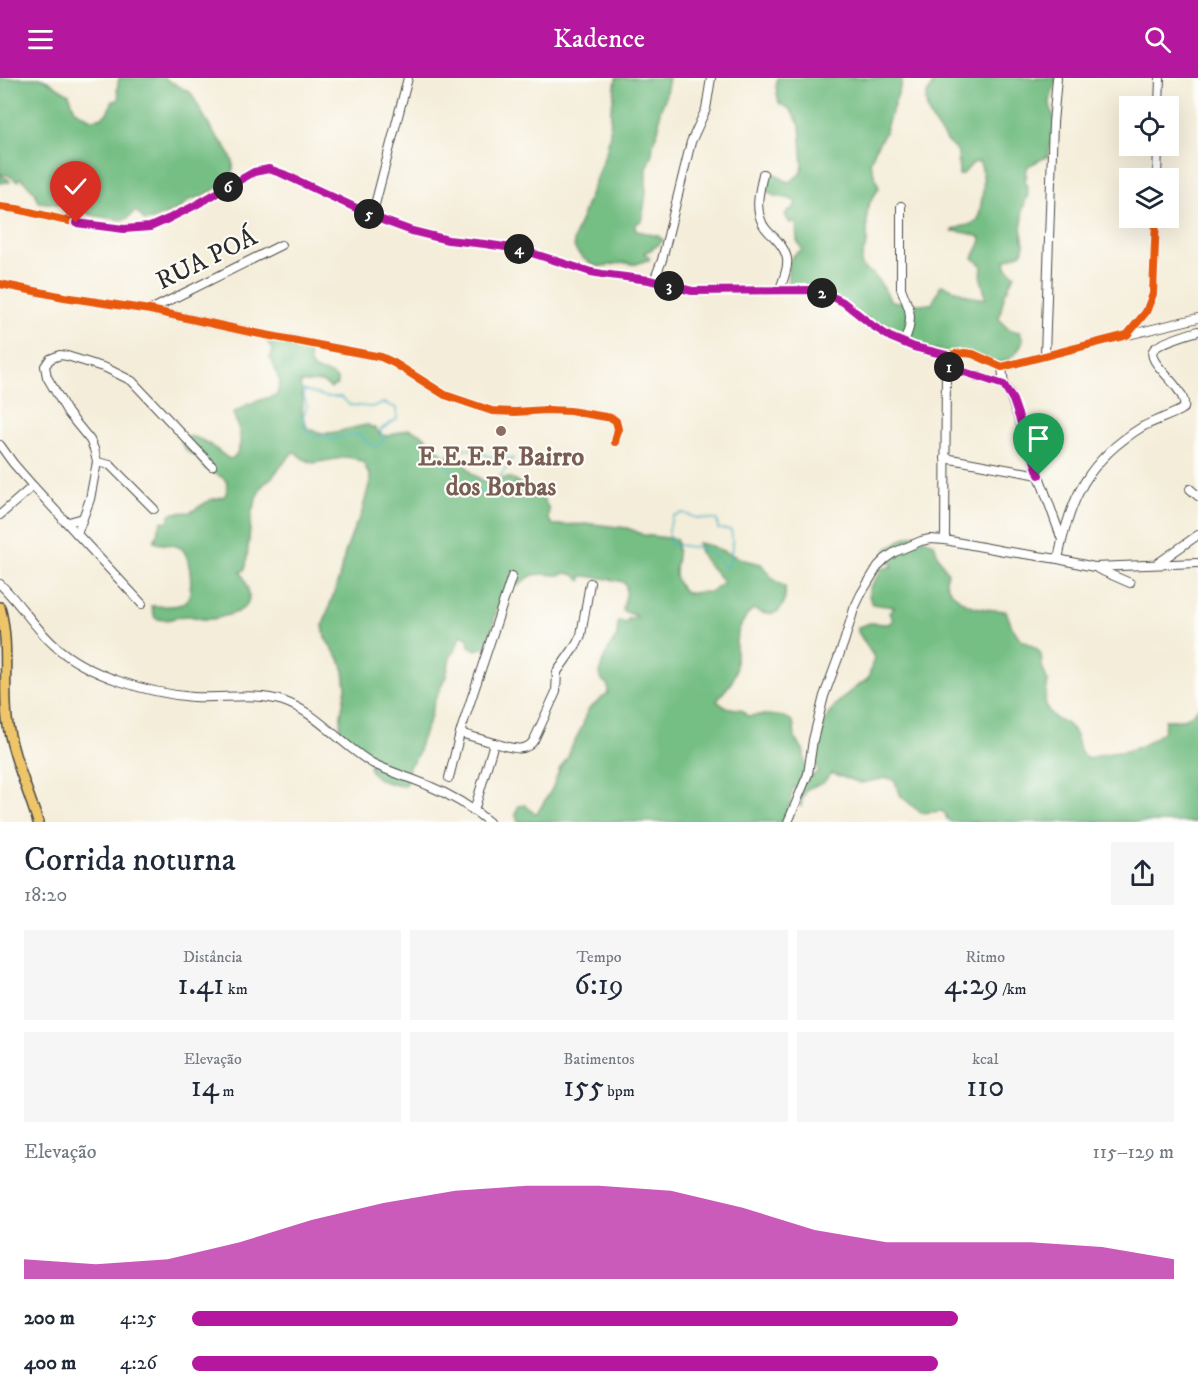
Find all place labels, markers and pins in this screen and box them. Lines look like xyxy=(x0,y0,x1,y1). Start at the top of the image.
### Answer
pin xyxy=(50,161,101,223)
pin: 6 xyxy=(213,172,243,202)
pin: 5 xyxy=(354,199,384,229)
pin: 4 xyxy=(504,234,534,264)
pin: 3 xyxy=(654,271,684,301)
pin: 2 xyxy=(807,278,837,308)
pin: 1 xyxy=(934,352,964,382)
pin xyxy=(1013,413,1064,475)
marker: E.E.E.F. Bairro dos Borbas xyxy=(494,424,508,438)
place label: E.E.E.F. Bairro dos Borbas xyxy=(418,441,584,504)

